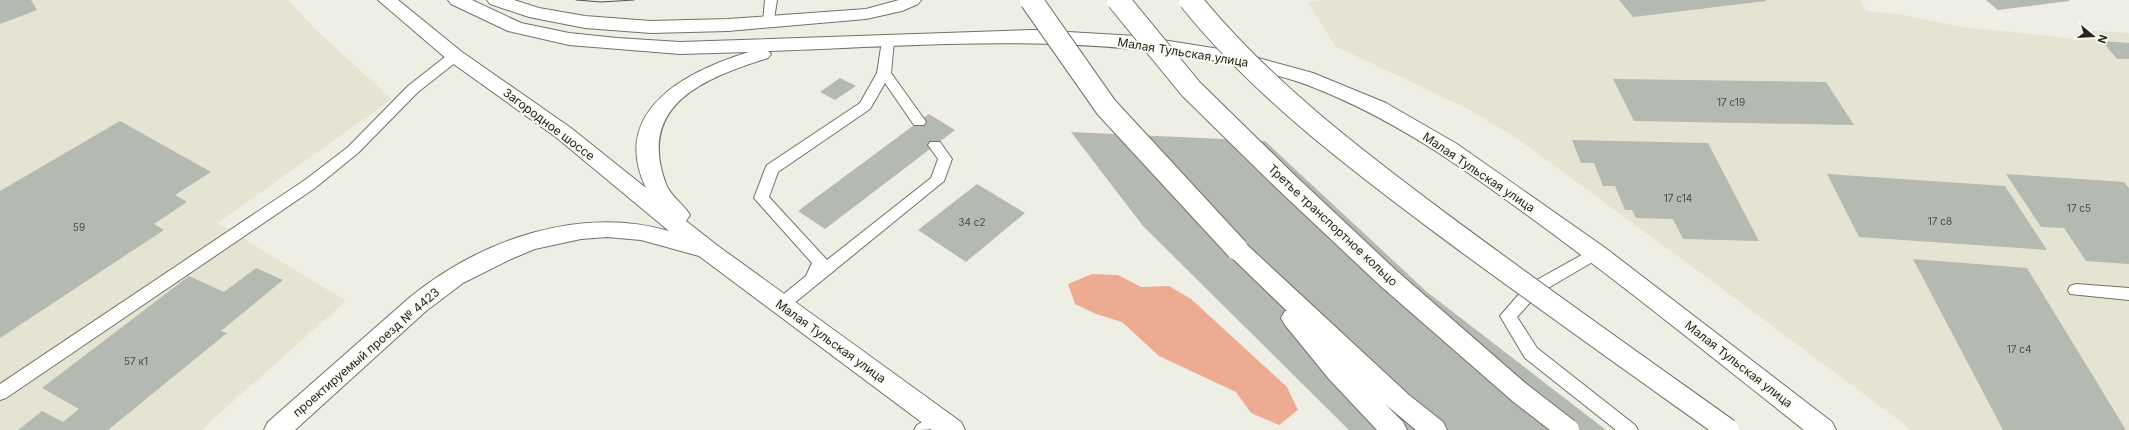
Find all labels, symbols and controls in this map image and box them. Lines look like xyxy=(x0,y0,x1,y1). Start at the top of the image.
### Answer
north arrow xyxy=(2073,16,2113,56)
text: N xyxy=(2095,33,2110,45)
street label: Малая Тульская улица xyxy=(1117,34,1249,70)
street label: Загородное шоссе xyxy=(500,85,598,163)
house number: 17 с19 xyxy=(1717,96,1745,108)
street label: Малая Тульская улица xyxy=(1420,129,1538,215)
street label: Третье транспортное кольцо xyxy=(1265,161,1401,289)
house number: 17 с14 xyxy=(1664,192,1692,204)
house number: 17 с5 xyxy=(2067,202,2091,214)
house number: 17 с8 xyxy=(1928,215,1952,227)
house number: 34 с2 xyxy=(958,216,986,228)
house number: 59 xyxy=(73,221,85,233)
street label: проектируемый проезд № 4423 xyxy=(290,284,442,420)
street label: Малая Тульская улица xyxy=(773,296,889,386)
street label: Малая Тульская улица xyxy=(1682,317,1796,411)
house number: 17 c4 xyxy=(2007,343,2031,355)
house number: 57 к1 xyxy=(124,355,148,367)

